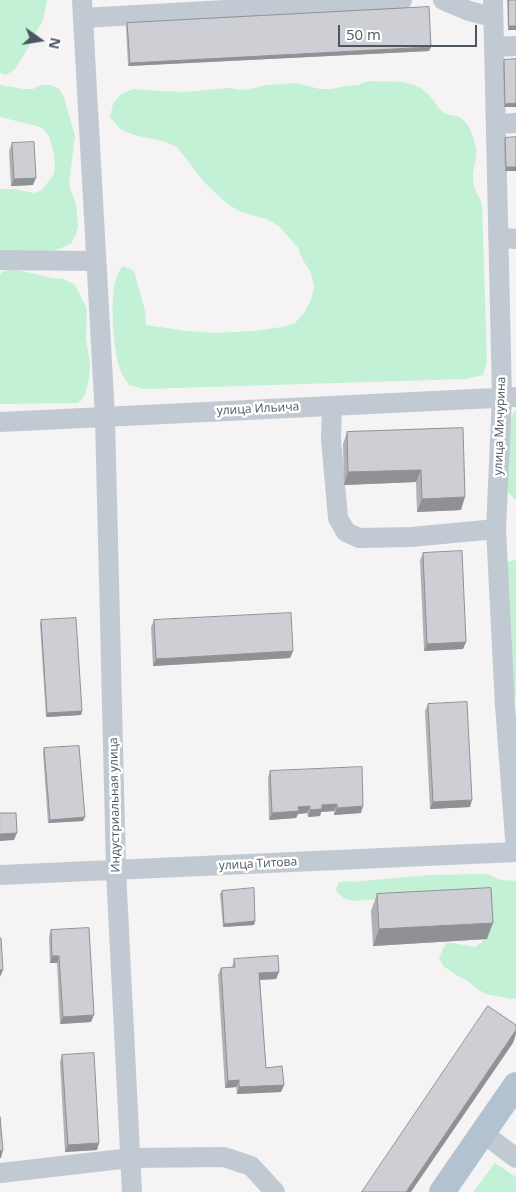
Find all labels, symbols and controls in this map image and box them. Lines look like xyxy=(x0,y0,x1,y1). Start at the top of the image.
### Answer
north arrow xyxy=(15,15,65,65)
scale bar xyxy=(341,15,480,47)
text: 50 m xyxy=(346,24,381,44)
text: N xyxy=(45,36,66,51)
street label: улица Мичурина xyxy=(491,376,509,476)
street label: улица Ильича xyxy=(216,400,300,418)
street label: Индустриальная улица xyxy=(107,737,123,873)
street label: улица Титова xyxy=(218,855,298,873)

